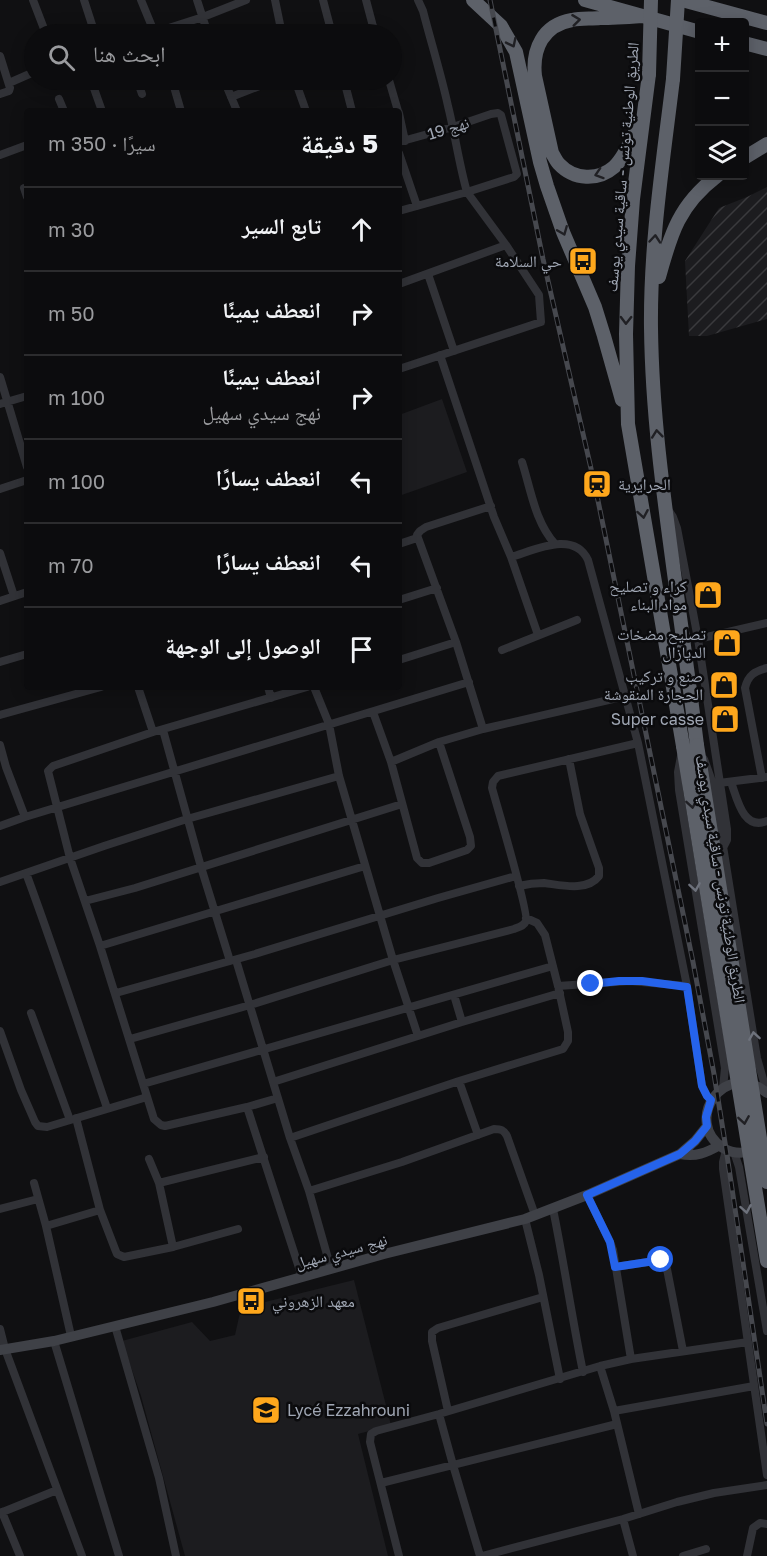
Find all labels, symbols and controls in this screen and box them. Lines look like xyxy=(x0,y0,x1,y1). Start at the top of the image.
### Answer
one-way arrow xyxy=(572,14,581,27)
map controls xyxy=(695,18,749,180)
button: + xyxy=(695,18,749,72)
search box xyxy=(24,24,402,90)
one-way arrow xyxy=(504,37,516,48)
text: ابحث هنا xyxy=(93,40,166,67)
icon: search xyxy=(45,41,78,74)
street label: الطريق الوطنية تونس - ساقية سيدي يوسف xyxy=(601,41,646,293)
button: − xyxy=(695,72,749,126)
street label: نهج 19 xyxy=(425,112,472,145)
button: layers xyxy=(695,126,749,180)
text: 5 دقيقة xyxy=(301,128,378,159)
text: سيرًا · 350 m xyxy=(48,131,156,155)
one-way arrow xyxy=(594,166,605,179)
text: تابع السير xyxy=(242,212,321,239)
icon: ahead xyxy=(345,213,378,246)
text: 30 m xyxy=(48,217,95,241)
one-way arrow xyxy=(556,225,568,236)
one-way arrow xyxy=(649,235,662,244)
bus stop icon: حي السلامة xyxy=(567,245,599,277)
place label: حي السلامة xyxy=(495,251,562,274)
text: انعطف يمينًا xyxy=(222,296,321,323)
icon: right xyxy=(345,297,378,330)
text: 50 m xyxy=(48,301,95,325)
one-way arrow xyxy=(620,316,632,325)
text: انعطف يمينًا xyxy=(222,363,321,390)
icon: right xyxy=(345,381,378,414)
text: 100 m xyxy=(48,385,105,409)
text: نهج سيدي سهيل xyxy=(203,400,321,424)
one-way arrow xyxy=(651,429,664,438)
text: انعطف يسارًا xyxy=(216,464,321,491)
icon: left xyxy=(345,465,378,498)
station icon: الحرايرية xyxy=(581,468,613,500)
text: 100 m xyxy=(48,469,105,493)
place label: الحرايرية xyxy=(618,474,671,494)
one-way arrow xyxy=(636,509,649,519)
text: انعطف يسارًا xyxy=(216,548,321,575)
icon: left xyxy=(345,549,378,582)
text: 70 m xyxy=(48,553,94,577)
place label: كراء و تصليح مواد البناء xyxy=(609,576,687,614)
shop icon: كراء و تصليح مواد البناء xyxy=(692,579,724,611)
place label: تصليح مضخات الديازال xyxy=(617,624,706,663)
shop icon: تصليح مضخات الديازال xyxy=(711,627,743,659)
text: الوصول إلى الوجهة xyxy=(165,632,321,659)
icon: arrive xyxy=(345,633,378,666)
place label: صنع و تركيب الحجارة المنقوشة xyxy=(604,666,703,704)
shop icon: صنع و تركيب الحجارة المنقوشة xyxy=(708,669,740,701)
shop icon: Super casse xyxy=(709,703,741,735)
place label: Super casse xyxy=(611,709,704,729)
street label: الطريق الوطنية تونس - ساقية سيدي يوسف xyxy=(688,754,750,1005)
one-way arrow xyxy=(686,799,698,808)
one-way arrow xyxy=(688,881,701,891)
route end xyxy=(577,970,603,996)
one-way arrow xyxy=(748,1032,760,1041)
one-way arrow xyxy=(737,1115,750,1125)
one-way arrow xyxy=(739,1204,752,1214)
street label: نهج سيدي سهيل xyxy=(293,1229,390,1276)
route start xyxy=(647,1246,673,1272)
bus stop icon: معهد الزهروني xyxy=(235,1285,267,1317)
place label: معهد الزهروني xyxy=(272,1291,355,1314)
school or university icon: Lycé Ezzahrouni xyxy=(250,1394,282,1426)
place label: Lycé Ezzahrouni xyxy=(287,1400,410,1420)

